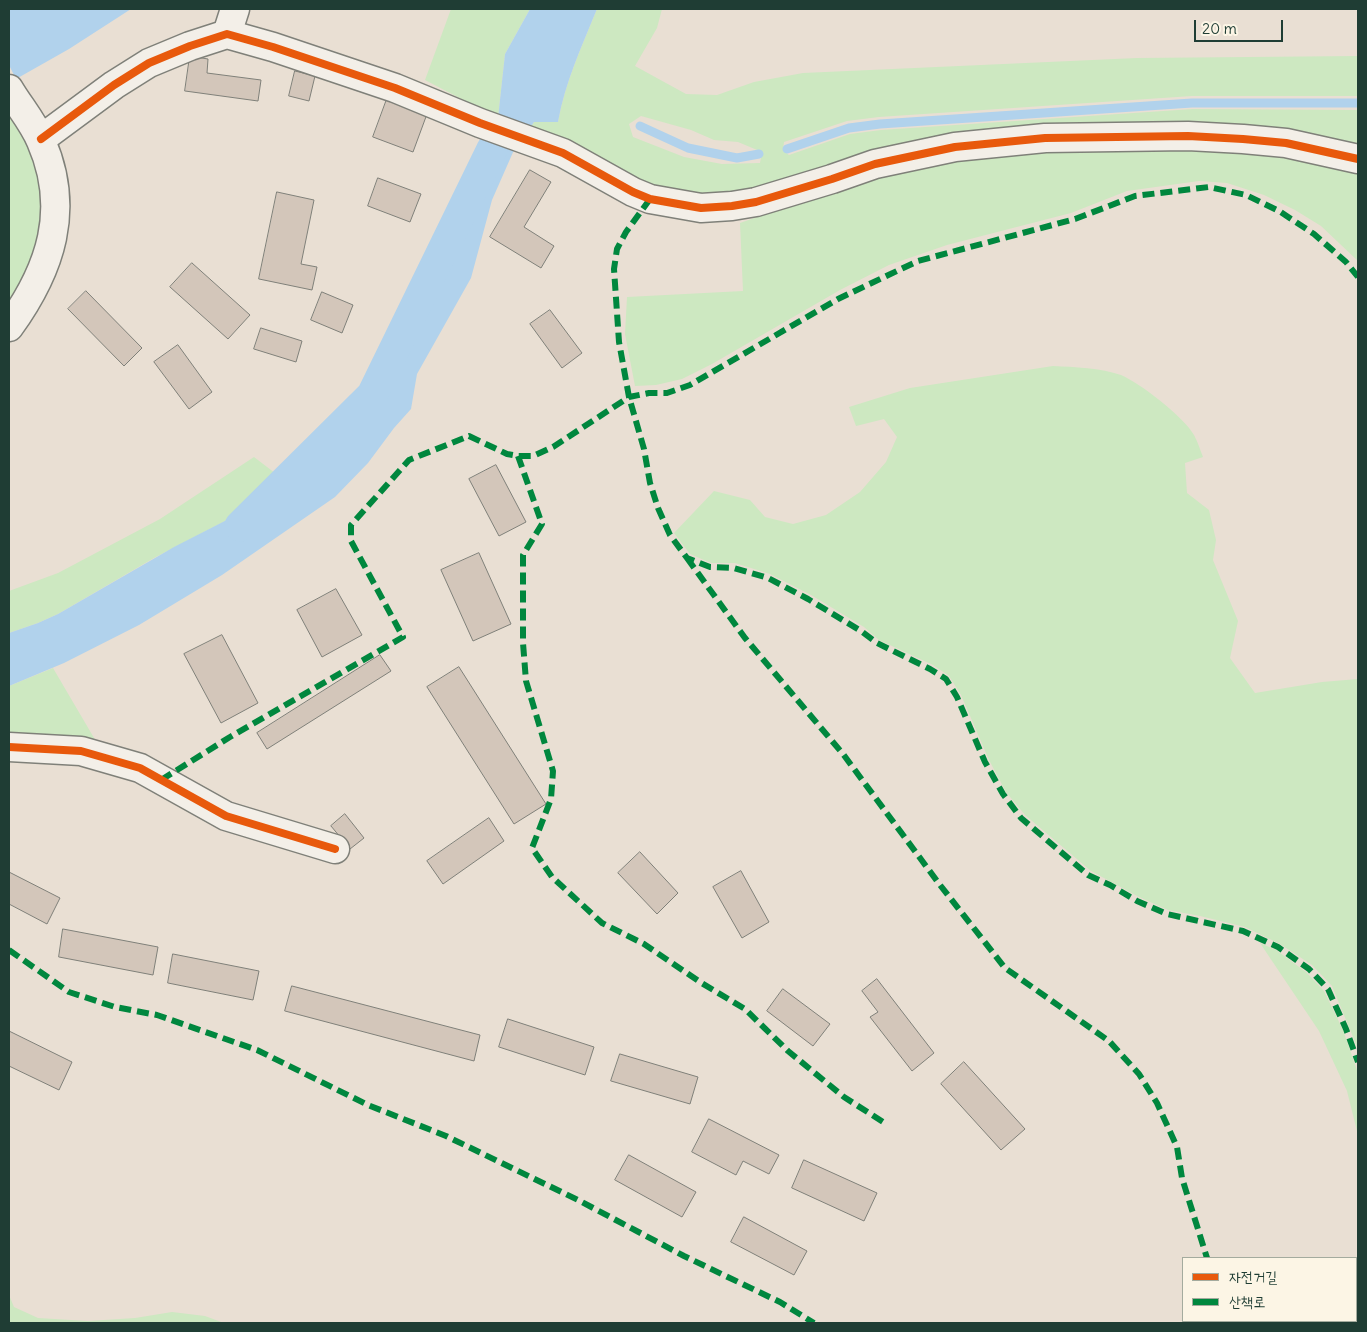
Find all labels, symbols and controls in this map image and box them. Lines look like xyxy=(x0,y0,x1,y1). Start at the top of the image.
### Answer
scale bar xyxy=(1197,10,1286,42)
text: 20 m xyxy=(1202,19,1237,38)
legend xyxy=(1182,1257,1357,1322)
text: 자전거길 xyxy=(1229,1267,1277,1286)
text: 산책로 xyxy=(1229,1292,1265,1311)

